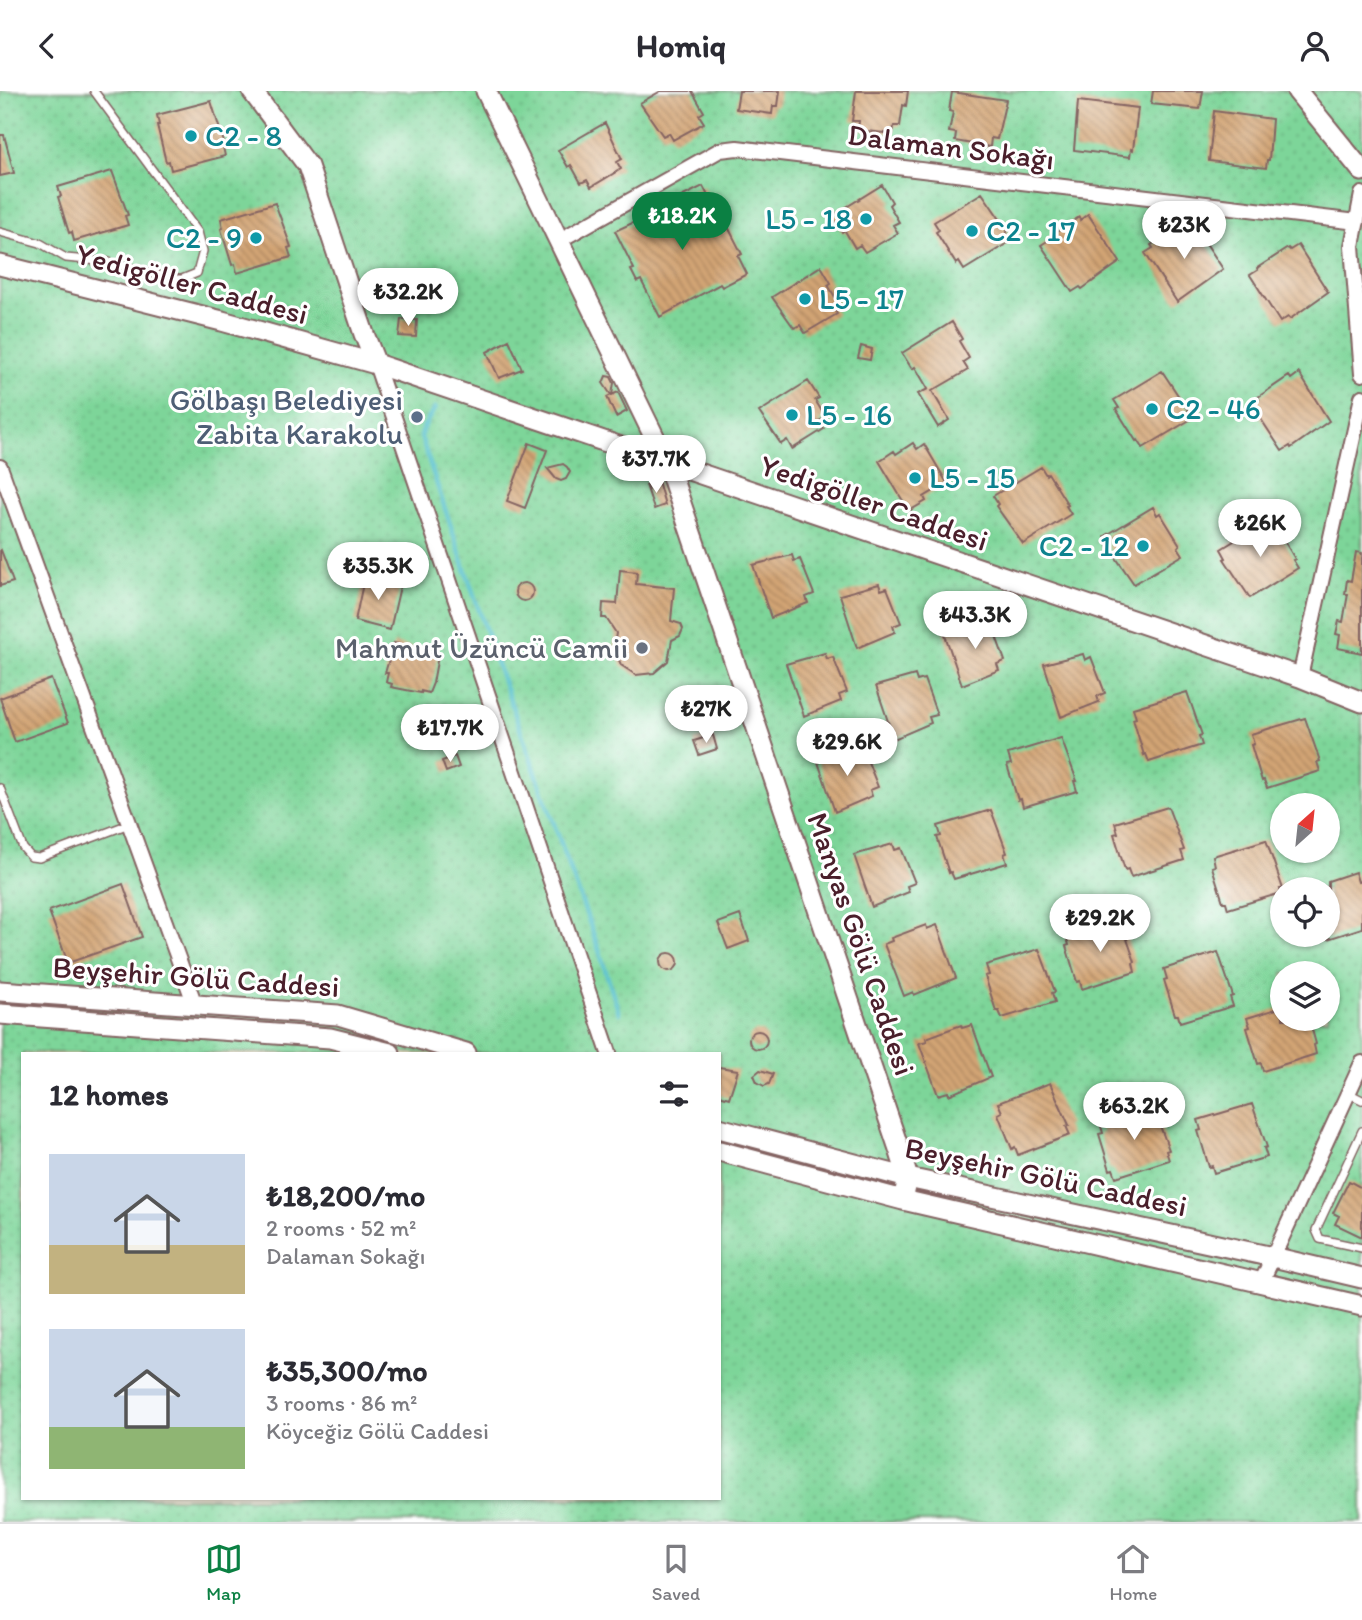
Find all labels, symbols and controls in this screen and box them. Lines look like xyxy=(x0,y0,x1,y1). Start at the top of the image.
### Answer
icon: back xyxy=(28,27,66,65)
text: Homiq xyxy=(636,27,726,65)
icon: person xyxy=(1296,27,1334,65)
street label: Dalaman Sokağı xyxy=(846,115,1056,178)
place label: C2 - 8 xyxy=(205,117,282,154)
marker: C2 - 8 xyxy=(183,128,199,144)
pin: ₺18.2K xyxy=(625,193,739,252)
place label: L5 - 18 xyxy=(765,200,852,237)
text: ₺18.2K xyxy=(648,201,716,229)
pin: ₺23K xyxy=(1143,201,1225,261)
text: ₺23K xyxy=(1158,210,1210,238)
marker: L5 - 18 xyxy=(858,211,874,227)
place label: C2 - 17 xyxy=(986,212,1076,249)
place label: C2 - 9 xyxy=(166,219,242,256)
marker: C2 - 17 xyxy=(964,223,980,239)
marker: C2 - 9 xyxy=(248,230,264,246)
street label: Yedigöller Caddesi xyxy=(72,235,312,332)
pin: ₺32.2K xyxy=(351,268,465,328)
text: ₺32.2K xyxy=(373,277,443,305)
place label: L5 - 17 xyxy=(819,280,904,317)
marker: L5 - 17 xyxy=(797,291,813,307)
place label: Gölbaşı Belediyesi Zabita Karakolu xyxy=(170,381,403,452)
place label: C2 - 46 xyxy=(1166,390,1261,427)
place label: L5 - 16 xyxy=(806,396,892,433)
marker: C2 - 46 xyxy=(1144,401,1160,417)
marker: L5 - 16 xyxy=(784,407,800,423)
marker: Gölbaşı Belediyesi Zabita Karakolu xyxy=(409,409,425,425)
pin: ₺37.7K xyxy=(599,435,713,495)
text: ₺37.7K xyxy=(622,444,690,472)
street label: Yedigöller Caddesi xyxy=(755,446,993,559)
place label: L5 - 15 xyxy=(929,459,1015,496)
marker: L5 - 15 xyxy=(907,470,923,486)
pin: ₺26K xyxy=(1219,499,1301,559)
text: ₺26K xyxy=(1234,508,1286,536)
place label: C2 - 12 xyxy=(1039,527,1129,564)
marker: C2 - 12 xyxy=(1135,538,1151,554)
pin: ₺35.3K xyxy=(321,543,435,602)
text: ₺35.3K xyxy=(343,551,413,579)
pin: ₺43.3K xyxy=(918,591,1032,651)
text: ₺43.3K xyxy=(939,600,1011,628)
place label: Mahmut Üzüncü Camii xyxy=(335,629,628,666)
marker: Mahmut Üzüncü Camii xyxy=(634,640,650,656)
pin: ₺27K xyxy=(665,685,747,745)
text: ₺27K xyxy=(681,694,731,722)
pin: ₺17.7K xyxy=(393,705,507,764)
text: ₺17.7K xyxy=(417,713,483,741)
pin: ₺29.6K xyxy=(790,719,904,778)
text: ₺29.6K xyxy=(812,727,882,755)
north arrow xyxy=(1270,793,1340,863)
map controls xyxy=(1270,793,1340,1031)
street label: Manyas Gölü Caddesi xyxy=(799,808,924,1080)
button: locate xyxy=(1270,877,1340,947)
pin: ₺29.2K xyxy=(1043,895,1157,954)
text: ₺29.2K xyxy=(1066,903,1134,931)
street label: Beyşehir Gölü Caddesi xyxy=(51,948,341,1005)
button: layers xyxy=(1270,961,1340,1031)
icon: filters xyxy=(655,1075,693,1113)
text: 12 homes xyxy=(49,1076,169,1113)
pin: ₺63.2K xyxy=(1077,1083,1191,1142)
text: ₺63.2K xyxy=(1099,1091,1169,1119)
street label: Beyşehir Gölü Caddesi xyxy=(902,1129,1190,1224)
text: ₺18,200/mo xyxy=(266,1177,425,1214)
icon: home xyxy=(105,1182,189,1266)
text: 2 rooms · 52 m² xyxy=(266,1214,416,1242)
text: Dalaman Sokağı xyxy=(266,1242,425,1270)
text: ₺35,300/mo xyxy=(266,1352,428,1389)
icon: home xyxy=(105,1357,189,1441)
text: 3 rooms · 86 m² xyxy=(266,1389,418,1417)
text: Köyceğiz Gölü Caddesi xyxy=(266,1417,489,1445)
tab: Map xyxy=(205,1540,243,1605)
tab: Saved xyxy=(652,1540,700,1605)
tab: Home xyxy=(1109,1540,1157,1605)

